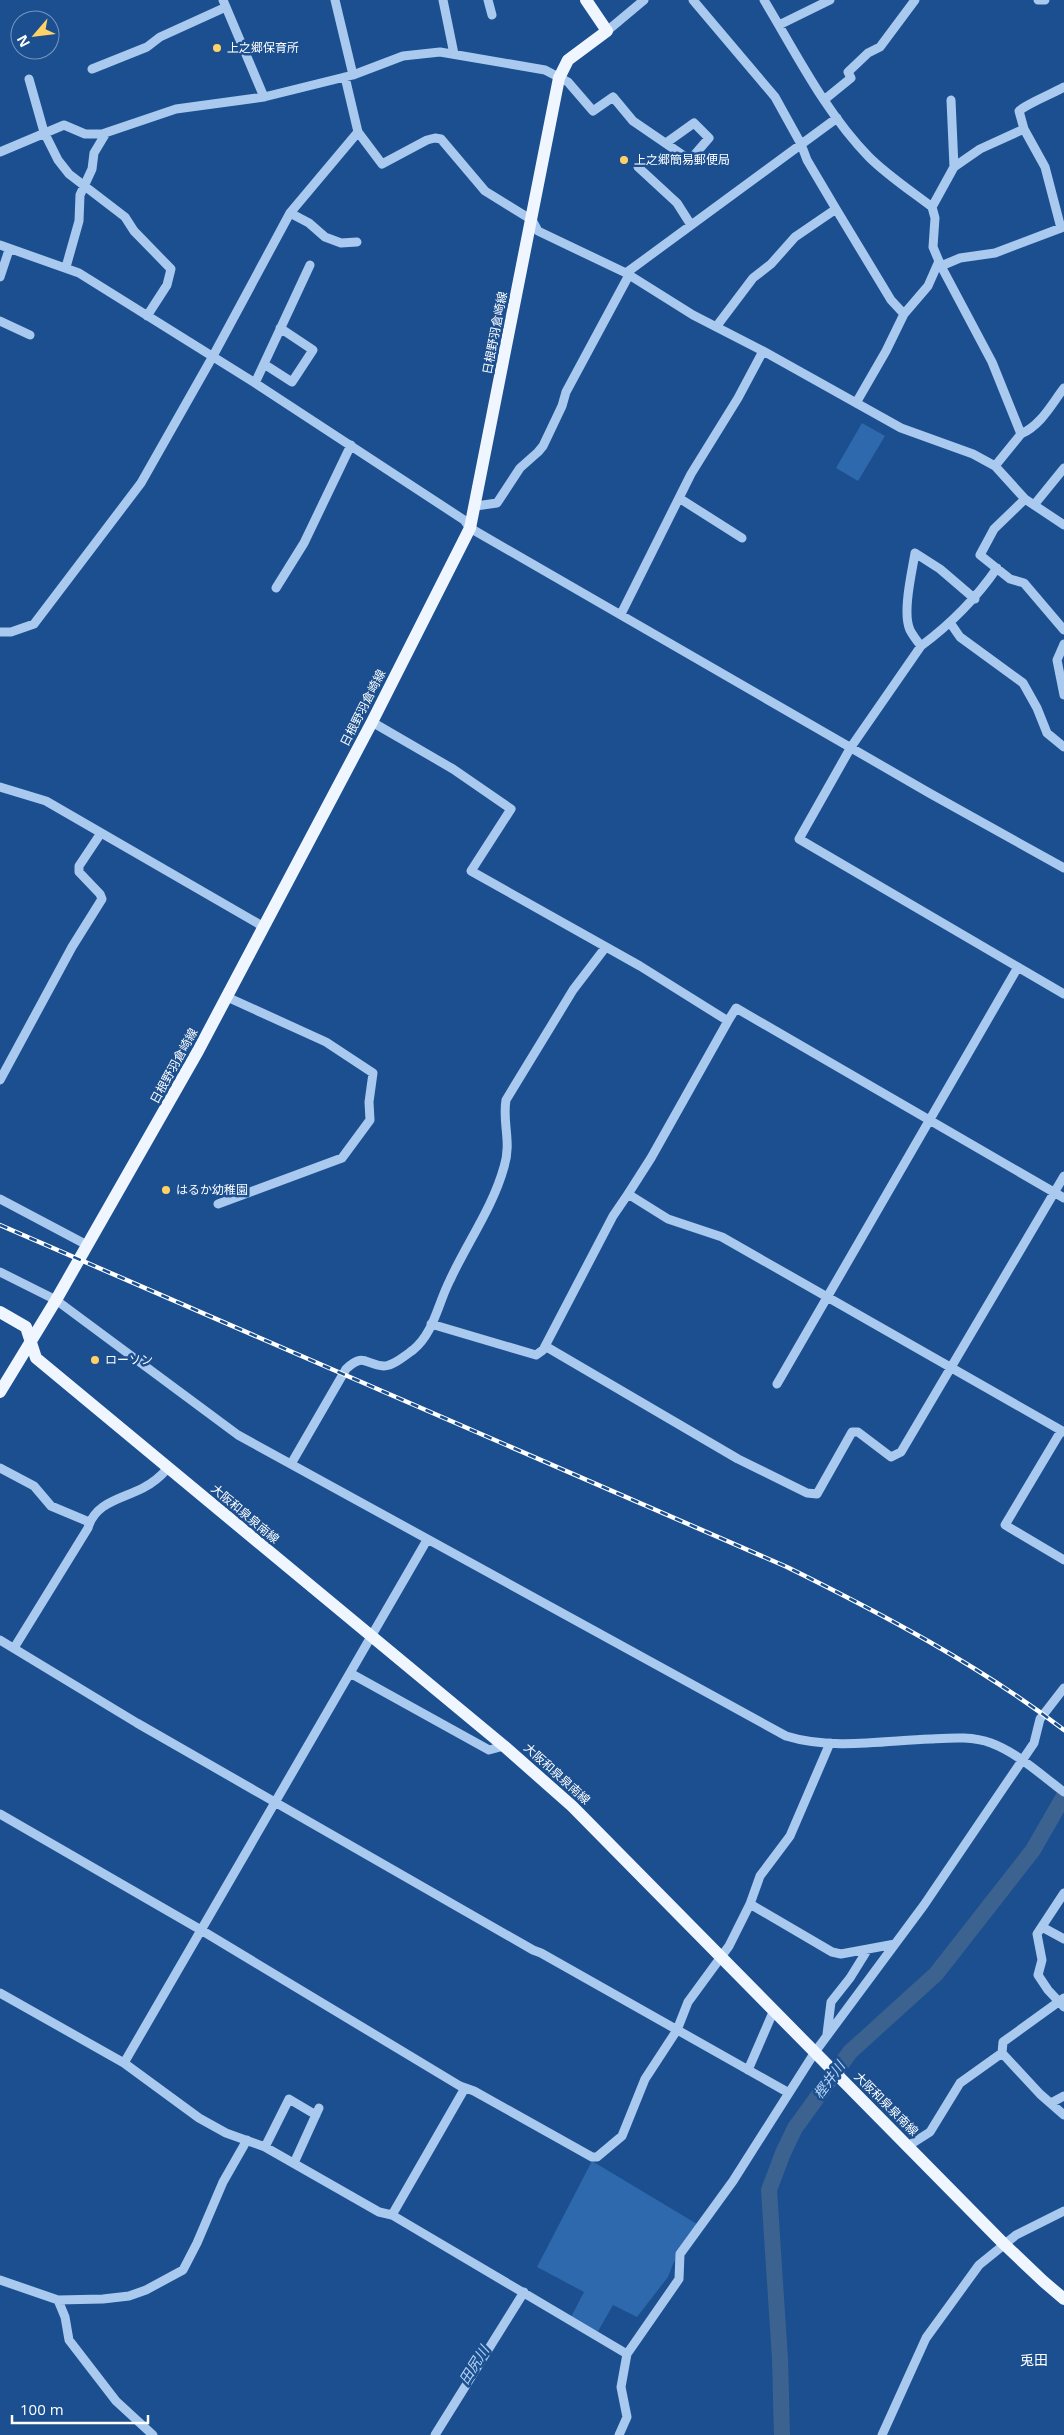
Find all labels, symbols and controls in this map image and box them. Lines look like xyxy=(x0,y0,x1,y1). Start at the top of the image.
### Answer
north arrow xyxy=(10,10,60,60)
text: N xyxy=(12,32,34,51)
place label: 上之郷保育所 xyxy=(227,39,299,56)
marker: 上之郷保育所 xyxy=(211,42,223,54)
place label: 上之郷簡易郵便局 xyxy=(634,151,730,168)
marker: 上之郷簡易郵便局 xyxy=(618,154,630,166)
street label: 日根野羽倉崎線 xyxy=(478,290,511,376)
street label: 日根野羽倉崎線 xyxy=(336,666,389,749)
street label: 日根野羽倉崎線 xyxy=(146,1025,201,1107)
place label: はるか幼稚園 xyxy=(176,1181,248,1198)
marker: はるか幼稚園 xyxy=(160,1184,172,1196)
place label: ローソン xyxy=(105,1351,153,1368)
marker: ローソン xyxy=(89,1354,101,1366)
street label: 大阪和泉泉南線 xyxy=(208,1480,283,1547)
street label: 大阪和泉泉南線 xyxy=(520,1739,594,1808)
water label: 樫井川 xyxy=(809,2056,850,2102)
street label: 大阪和泉泉南線 xyxy=(851,2068,922,2139)
water label: 田尻川 xyxy=(454,2340,494,2388)
district label: 兎田 xyxy=(1020,2350,1048,2369)
scale bar xyxy=(12,2392,149,2424)
text: 100 m xyxy=(20,2399,64,2419)

